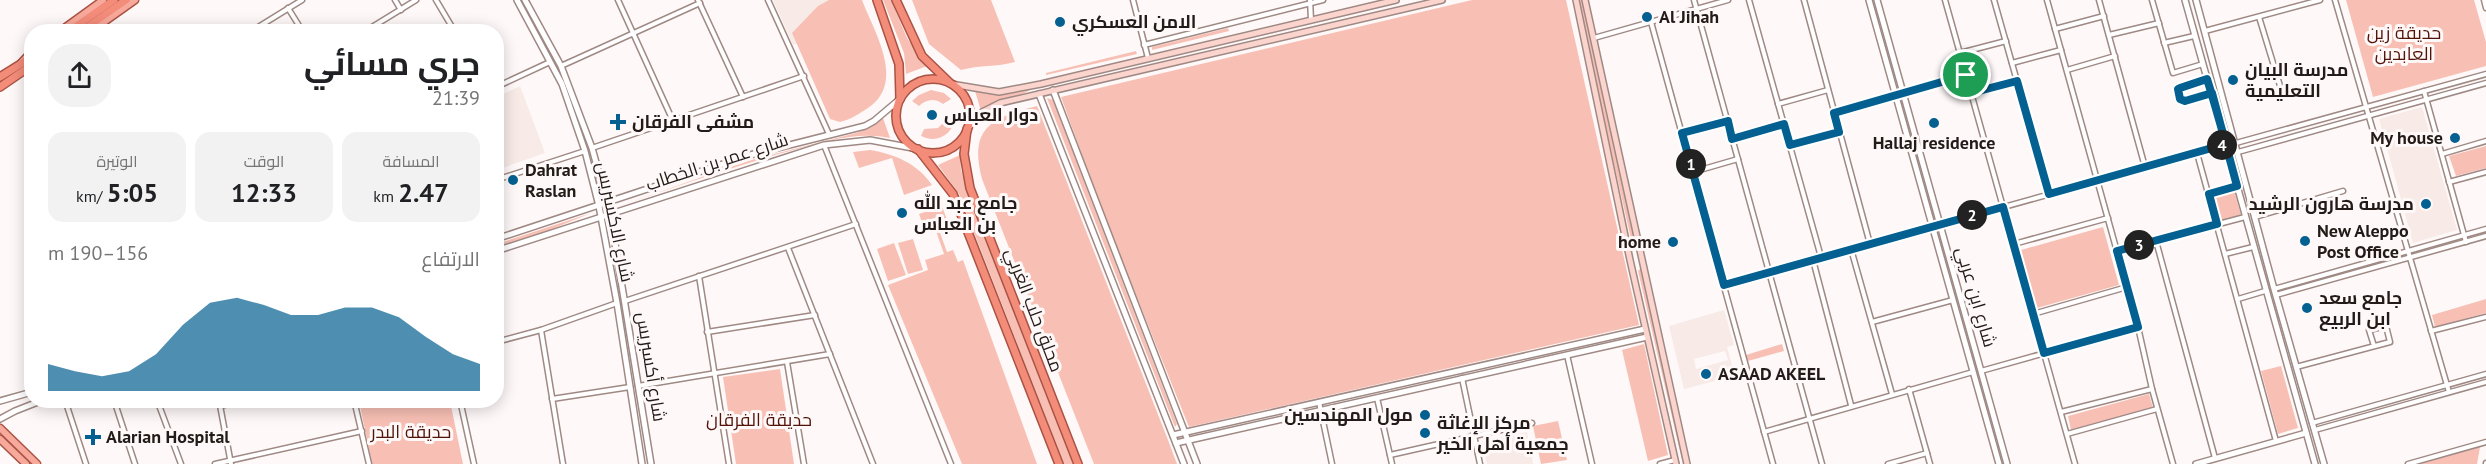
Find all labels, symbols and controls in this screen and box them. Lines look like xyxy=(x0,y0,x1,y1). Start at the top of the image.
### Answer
place label: Al Jihah xyxy=(1659,5,1719,28)
place label: الامن العسكري xyxy=(1072,10,1196,36)
marker: Al Jihah xyxy=(1640,10,1654,24)
marker: الامن العسكري xyxy=(1053,15,1067,29)
park label: حديقة زين العابدين xyxy=(2367,21,2441,65)
text: جري مسائي xyxy=(304,41,480,84)
button: share xyxy=(48,44,111,107)
pin xyxy=(1940,49,1991,100)
icon: arrive xyxy=(1949,58,1982,91)
place label: مدرسة البيان التعليمية xyxy=(2245,58,2348,102)
marker: مدرسة البيان التعليمية xyxy=(2226,73,2240,87)
text: 21:39 xyxy=(432,85,480,111)
place label: دوار العباس xyxy=(944,103,1038,126)
marker: دوار العباس xyxy=(925,108,939,122)
place label: مشفى الفرقان xyxy=(632,110,754,133)
marker: مشفى الفرقان xyxy=(609,113,627,131)
marker: Hallaj residence xyxy=(1927,116,1941,130)
place label: My house xyxy=(2370,126,2443,149)
street label: شارع عمر بن الخطاب xyxy=(643,128,791,196)
pin: 4 xyxy=(2207,130,2237,160)
place label: Hallaj residence xyxy=(1873,131,1995,154)
marker: My house xyxy=(2448,131,2462,145)
text: 4 xyxy=(2217,135,2227,155)
pin: 1 xyxy=(1676,149,1706,179)
text: الوتيرة xyxy=(96,151,138,171)
text: الوقت xyxy=(244,151,284,171)
text: المسافة xyxy=(383,151,439,171)
text: 1 xyxy=(1686,154,1696,174)
place label: Dahrat Raslan xyxy=(525,158,578,202)
street label: شارع الاكسبريس xyxy=(591,160,639,284)
marker: Dahrat Raslan xyxy=(506,173,520,187)
text: 5:05 xyxy=(107,176,158,209)
text: 12:33 xyxy=(231,176,297,209)
text: 2.47 xyxy=(398,176,449,209)
text: /km xyxy=(76,186,107,206)
text: km xyxy=(373,186,398,206)
place label: جامع عبد الله بن العباس xyxy=(914,190,1017,235)
place label: مدرسة هارون الرشيد xyxy=(2249,192,2414,215)
marker: مدرسة هارون الرشيد xyxy=(2419,197,2433,211)
pin: 2 xyxy=(1957,200,1987,230)
text: 2 xyxy=(1967,205,1977,225)
marker: جامع عبد الله بن العباس xyxy=(895,206,909,220)
place label: New Aleppo Post Office xyxy=(2317,219,2409,263)
place label: home xyxy=(1618,230,1661,253)
pin: 3 xyxy=(2124,230,2154,260)
marker: New Aleppo Post Office xyxy=(2298,234,2312,248)
marker: home xyxy=(1666,235,1680,249)
text: 3 xyxy=(2134,235,2144,255)
text: 156–190 m xyxy=(48,240,148,266)
street label: محلق حلب الغربي xyxy=(997,244,1069,376)
street label: شارع ابن عربي xyxy=(1948,244,2002,351)
text: الارتفاع xyxy=(421,246,480,272)
place label: جامع سعد ابن الربيع xyxy=(2319,286,2402,331)
marker: جامع سعد ابن الربيع xyxy=(2300,301,2314,315)
street label: شارع أكسبريس xyxy=(630,310,672,424)
place label: ASAAD AKEEL xyxy=(1718,362,1826,385)
marker: ASAAD AKEEL xyxy=(1699,367,1713,381)
place label: مول المهندسين xyxy=(1284,403,1413,426)
park label: حديقة الفرقان xyxy=(706,408,812,431)
marker: مول المهندسين xyxy=(1418,408,1432,422)
place label: مركز الإغاثة جمعية أهل الخير xyxy=(1436,411,1569,455)
park label: حديقة البدر xyxy=(370,420,451,443)
place label: Alarian Hospital xyxy=(106,425,230,448)
marker: مركز الإغاثة جمعية أهل الخير xyxy=(1418,426,1432,440)
marker: Alarian Hospital xyxy=(84,428,102,446)

